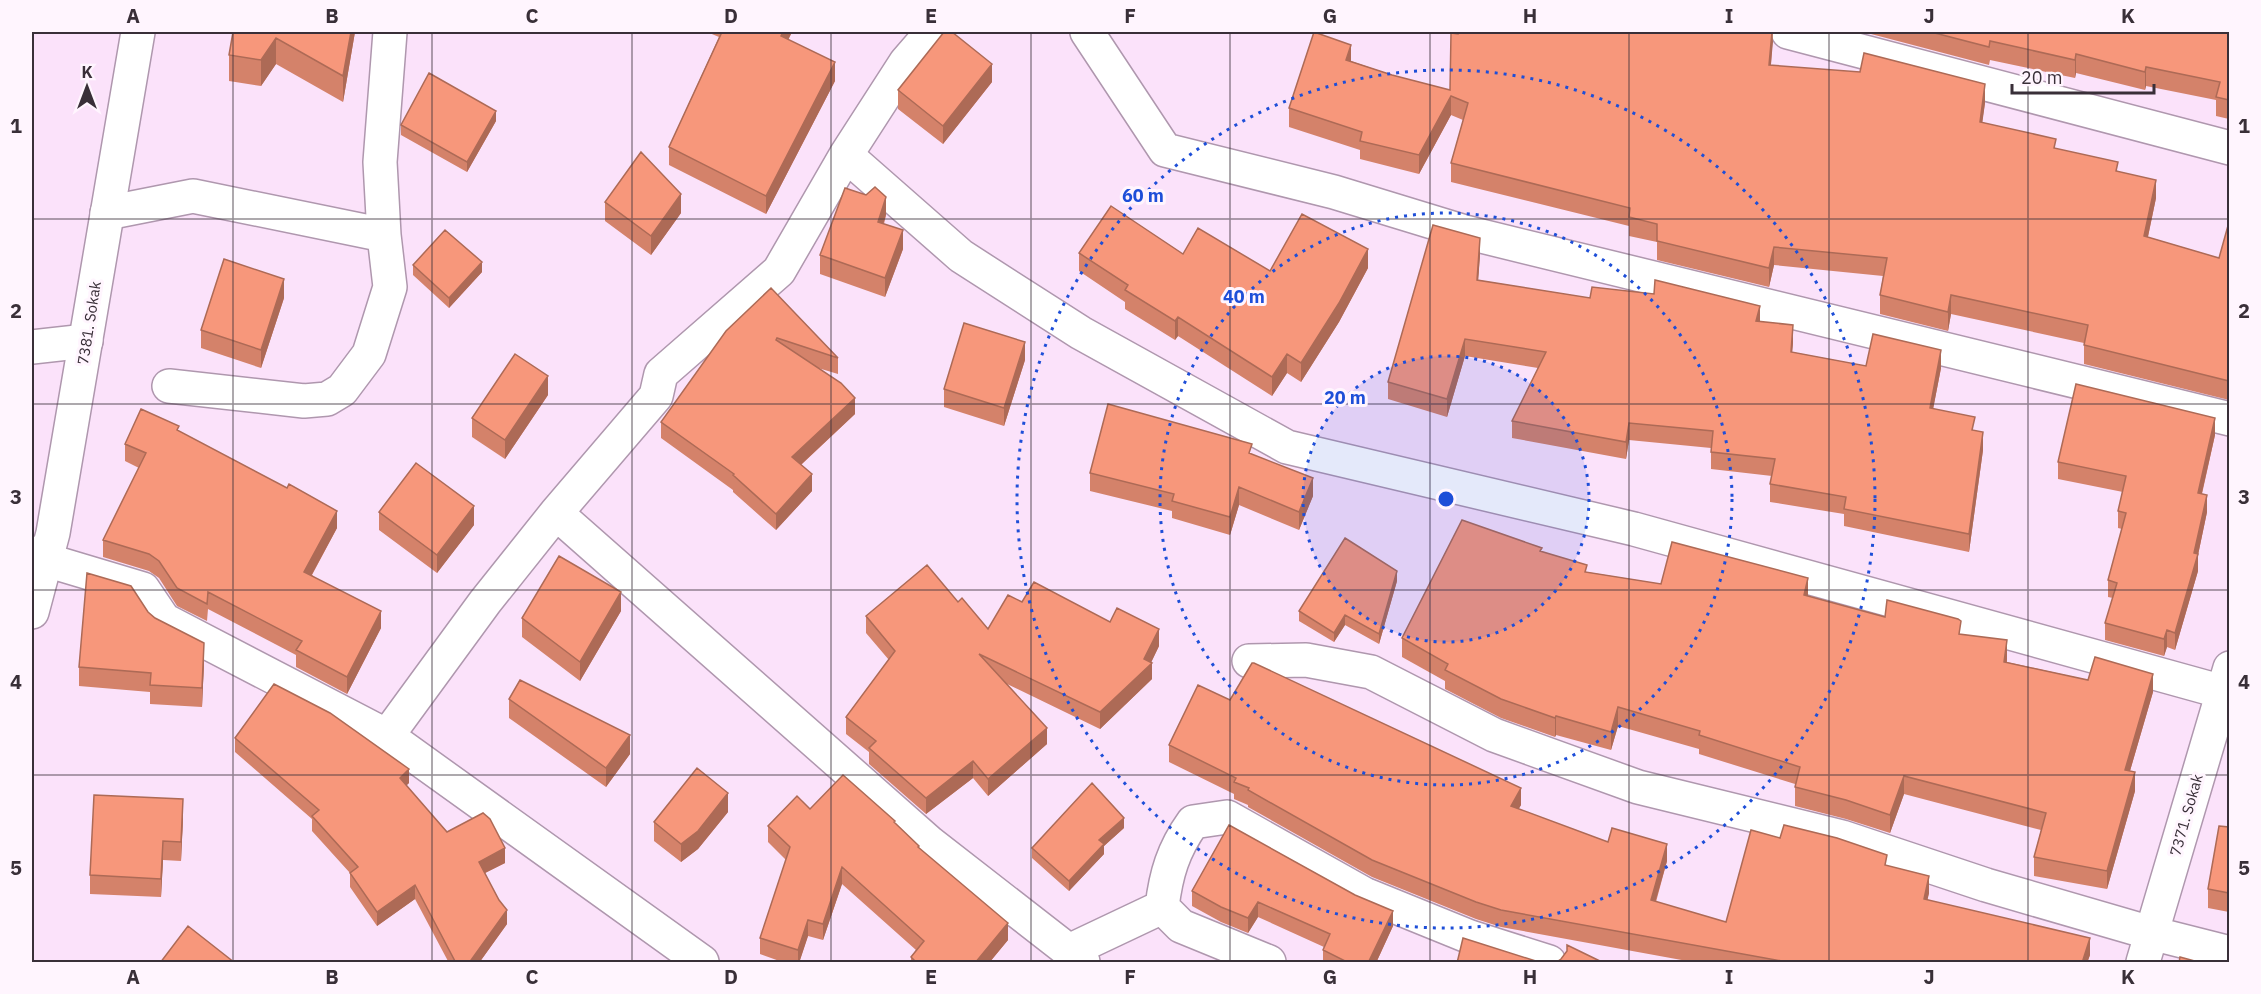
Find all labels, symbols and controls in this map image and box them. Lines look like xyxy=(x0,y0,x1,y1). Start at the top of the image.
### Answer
text: A xyxy=(126,2,140,29)
text: B xyxy=(325,2,339,29)
text: C xyxy=(525,2,539,29)
text: D xyxy=(724,2,738,29)
text: E xyxy=(925,2,937,29)
text: F xyxy=(1124,2,1136,29)
text: G xyxy=(1323,2,1337,29)
text: H xyxy=(1523,2,1537,29)
text: I xyxy=(1725,2,1733,29)
text: J xyxy=(1923,2,1935,29)
text: K xyxy=(2121,2,2135,29)
north arrow xyxy=(57,57,117,117)
scale bar xyxy=(2012,57,2154,95)
text: K xyxy=(81,62,93,82)
text: 20 m xyxy=(2021,66,2063,89)
text: 1 xyxy=(10,112,22,139)
text: 1 xyxy=(2238,112,2250,139)
text: 60 m xyxy=(1122,184,1164,207)
street label: 7381. Sokak xyxy=(73,280,105,366)
text: 40 m xyxy=(1223,285,1265,308)
text: 2 xyxy=(10,297,22,324)
text: 2 xyxy=(2238,297,2250,324)
text: 20 m xyxy=(1324,386,1366,409)
text: 3 xyxy=(10,483,22,510)
text: 3 xyxy=(2238,483,2250,510)
centre of rings xyxy=(1436,489,1456,509)
text: 4 xyxy=(10,668,22,695)
text: 4 xyxy=(2238,668,2250,695)
street label: 7371. Sokak xyxy=(2165,772,2207,858)
text: 5 xyxy=(10,854,22,881)
text: 5 xyxy=(2238,854,2250,881)
text: A xyxy=(126,963,140,990)
text: B xyxy=(325,963,339,990)
text: C xyxy=(525,963,539,990)
text: D xyxy=(724,963,738,990)
text: E xyxy=(925,963,937,990)
text: F xyxy=(1124,963,1136,990)
text: G xyxy=(1323,963,1337,990)
text: H xyxy=(1523,963,1537,990)
text: I xyxy=(1725,963,1733,990)
text: J xyxy=(1923,963,1935,990)
text: K xyxy=(2121,963,2135,990)

